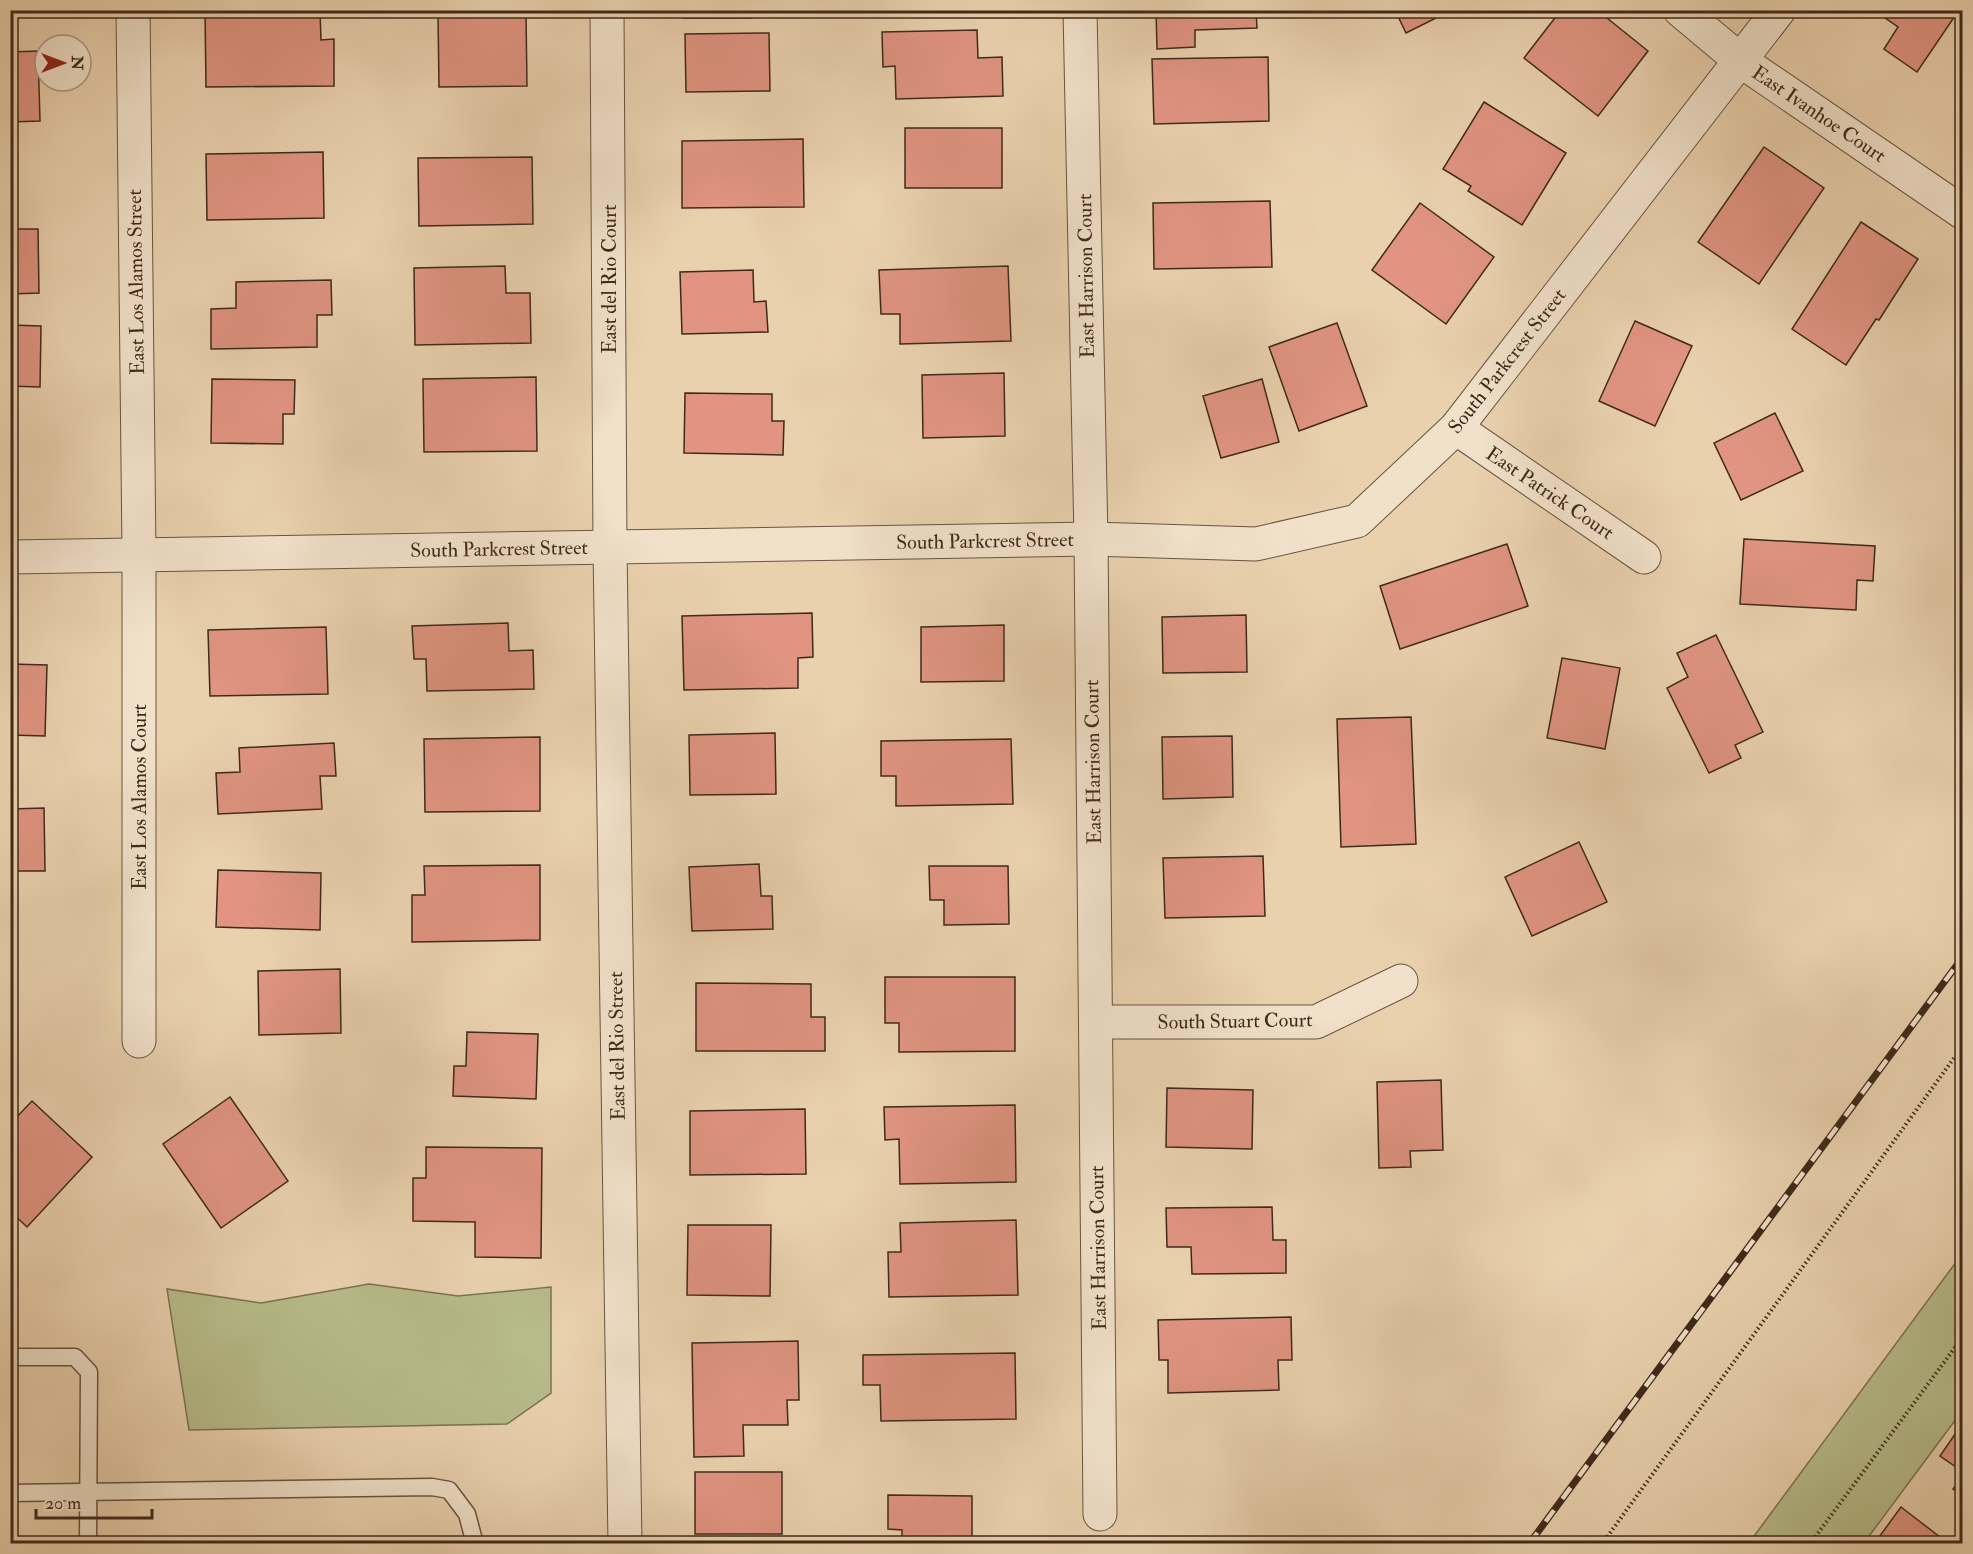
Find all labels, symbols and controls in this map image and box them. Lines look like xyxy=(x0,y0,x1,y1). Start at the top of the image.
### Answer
north arrow xyxy=(33,33,93,93)
text: N xyxy=(67,55,87,71)
street label: East Ivanhoe Court xyxy=(1747,60,1891,168)
street label: East Los Alamos Street xyxy=(122,188,150,375)
street label: East Harrison Court xyxy=(1072,193,1100,359)
street label: East del Rio Court xyxy=(597,204,622,354)
street label: South Parkcrest Street xyxy=(1442,283,1572,439)
street label: East Patrick Court xyxy=(1481,441,1619,545)
street label: South Parkcrest Street xyxy=(896,527,1075,555)
street label: South Parkcrest Street xyxy=(410,535,589,563)
street label: East Harrison Court xyxy=(1079,679,1107,845)
street label: East Los Alamos Court xyxy=(127,703,152,890)
street label: East del Rio Street xyxy=(603,971,631,1121)
street label: South Stuart Court xyxy=(1157,1007,1313,1035)
street label: East Harrison Court xyxy=(1084,1165,1112,1331)
scale bar xyxy=(36,1482,152,1520)
text: 20 m xyxy=(45,1492,81,1515)

